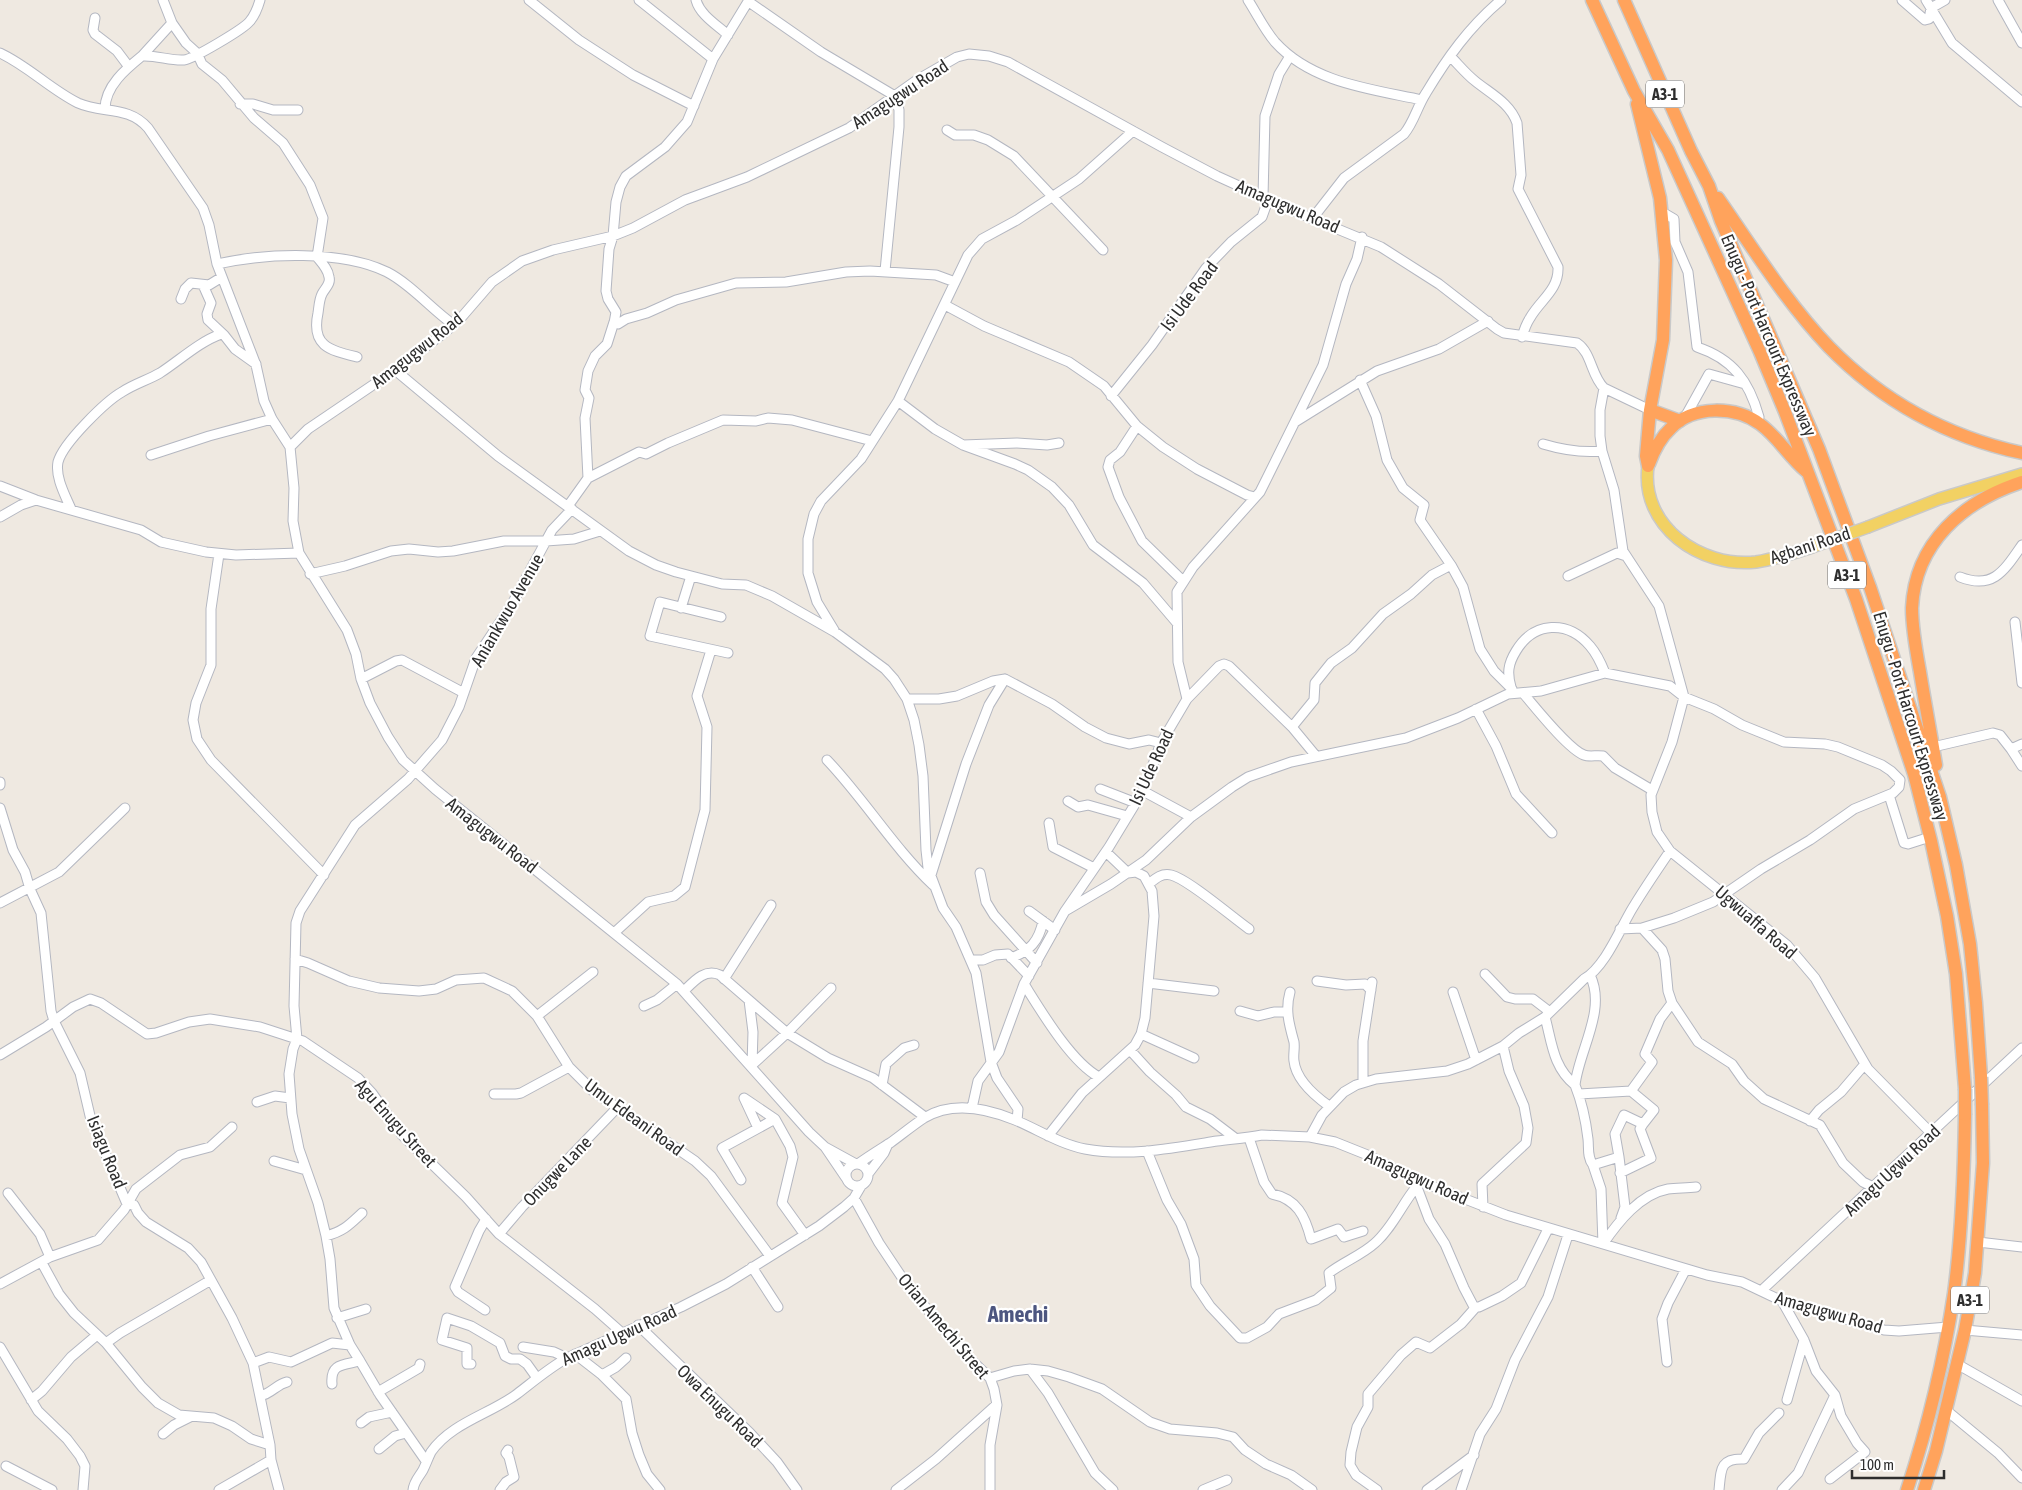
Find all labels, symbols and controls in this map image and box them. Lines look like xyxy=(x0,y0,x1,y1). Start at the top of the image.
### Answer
street label: Amagugwu Road xyxy=(848,55,952,133)
road number: A3-1 xyxy=(1646,80,1684,108)
street label: Amagugwu Road xyxy=(1233,175,1343,237)
street label: Enugu - Port Harcourt Expressway xyxy=(1717,231,1821,439)
street label: Isi Ude Road xyxy=(1156,257,1222,335)
street label: Amagugwu Road xyxy=(367,308,467,392)
street label: Agbani Road xyxy=(1767,522,1853,568)
street label: Aniankwuo Avenue xyxy=(466,550,548,670)
road number: A3-1 xyxy=(1828,562,1866,588)
street label: Enugu - Port Harcourt Expressway xyxy=(1869,609,1953,823)
street label: Isi Ude Road xyxy=(1124,726,1178,808)
street label: Amagugwu Road xyxy=(442,793,542,877)
street label: Ugwuaffa Road xyxy=(1711,881,1801,963)
street label: Umu Edeani Road xyxy=(580,1074,688,1160)
street label: Agu Enugu Street xyxy=(351,1075,441,1171)
street label: Isiagu Road xyxy=(83,1113,131,1191)
street label: Amagu Ugwu Road xyxy=(1840,1120,1944,1220)
street label: Onugwe Lane xyxy=(518,1132,596,1210)
street label: Amagugwu Road xyxy=(1362,1145,1472,1209)
street label: Orian Amechi Street xyxy=(894,1269,994,1383)
road number: A3-1 xyxy=(1951,1286,1989,1314)
street label: Amagugwu Road xyxy=(1773,1287,1885,1337)
street label: Amagu Ugwu Road xyxy=(558,1300,680,1370)
district label: Amechi xyxy=(987,1301,1048,1327)
street label: Owa Enugu Road xyxy=(673,1360,767,1452)
scale bar xyxy=(1852,1448,1944,1480)
text: 100 m xyxy=(1860,1456,1894,1473)

